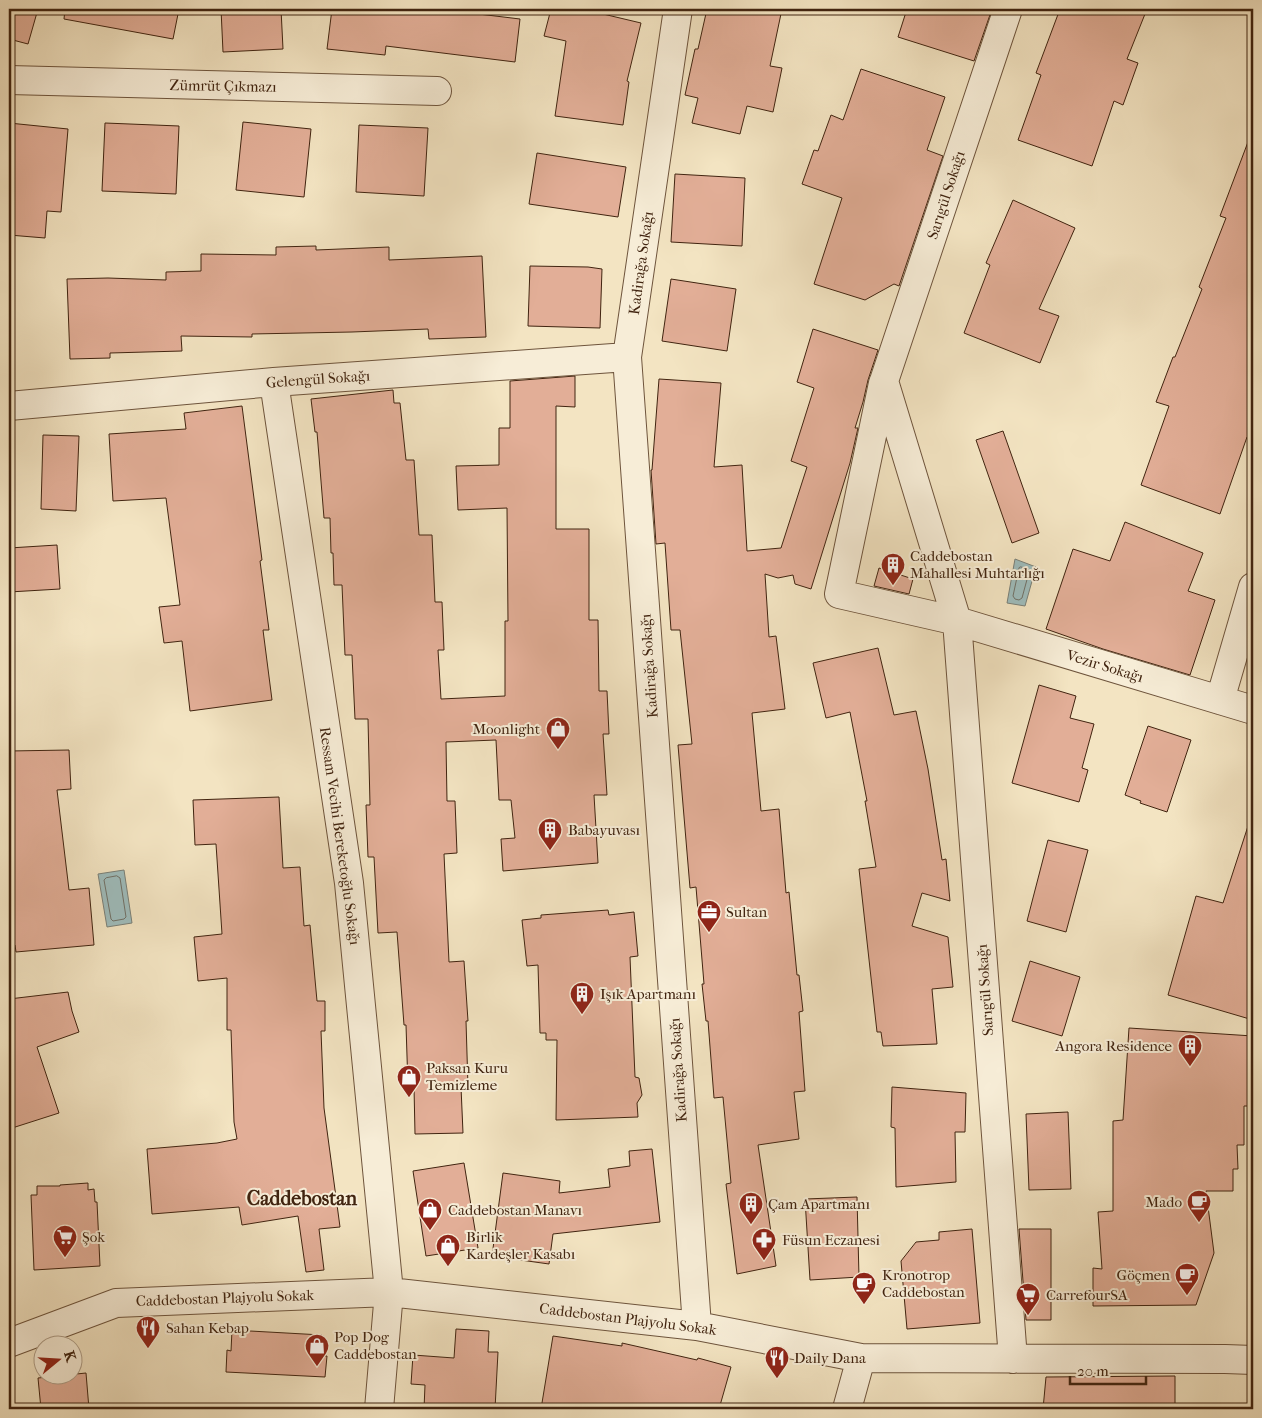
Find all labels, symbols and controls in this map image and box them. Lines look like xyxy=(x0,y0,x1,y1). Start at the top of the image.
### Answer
street label: Zümrüt Çıkmazı xyxy=(169,76,277,96)
street label: Sarıgül Sokağı xyxy=(923,148,969,242)
street label: Kadirağa Sokağı xyxy=(625,209,657,316)
street label: Gelengül Sokağı xyxy=(265,366,371,392)
place label: Caddebostan Mahallesi Muhtarlığı xyxy=(910,547,1045,582)
building icon: Caddebostan Mahallesi Muhtarlığı xyxy=(880,552,906,586)
street label: Kadirağa Sokağı xyxy=(636,613,662,719)
street label: Vezir Sokağı xyxy=(1063,646,1146,686)
shop icon: Moonlight xyxy=(545,716,571,750)
place label: Moonlight xyxy=(472,720,541,738)
street label: Ressam Vecihi Bereketoğlu Sokağı xyxy=(316,726,364,947)
building icon: Babayuvası xyxy=(537,817,563,851)
place label: Babayuvası xyxy=(568,821,640,839)
office icon: Sultan xyxy=(696,899,722,933)
place label: Sultan xyxy=(726,903,768,921)
street label: Sarıgül Sokağı xyxy=(973,943,997,1036)
building icon: Işık Apartmanı xyxy=(569,981,595,1015)
place label: Işık Apartmanı xyxy=(600,985,696,1003)
street label: Kadirağa Sokağı xyxy=(665,1017,691,1123)
building icon: Angora Residence xyxy=(1177,1033,1203,1067)
place label: Angora Residence xyxy=(1054,1037,1173,1055)
place label: Paksan Kuru Temizleme xyxy=(426,1059,508,1094)
shop icon: Paksan Kuru Temizleme xyxy=(396,1064,422,1098)
district label: Caddebostan xyxy=(247,1187,358,1210)
cafe icon: Mado xyxy=(1186,1189,1212,1223)
building icon: Çam Apartmanı xyxy=(738,1191,764,1225)
place label: Mado xyxy=(1146,1193,1182,1211)
place label: Çam Apartmanı xyxy=(768,1195,870,1213)
shop icon: Caddebostan Manavı xyxy=(417,1197,443,1231)
place label: Caddebostan Manavı xyxy=(448,1201,583,1219)
supermarket icon: Şok xyxy=(52,1224,78,1258)
pharmacy icon: Füsun Eczanesi xyxy=(751,1227,777,1261)
place label: Şok xyxy=(82,1228,105,1246)
place label: Birlik Kardeşler Kasabı xyxy=(466,1228,576,1263)
place label: Füsun Eczanesi xyxy=(782,1231,880,1249)
shop icon: Birlik Kardeşler Kasabı xyxy=(435,1233,461,1267)
cafe icon: Göçmen xyxy=(1174,1262,1200,1296)
place label: Kronotrop Caddebostan xyxy=(882,1266,965,1301)
place label: Göçmen xyxy=(1117,1266,1170,1284)
cafe icon: Kronotrop Caddebostan xyxy=(851,1271,877,1305)
supermarket icon: CarrefourSA xyxy=(1015,1282,1041,1316)
street label: Caddebostan Plajyolu Sokak xyxy=(136,1286,315,1310)
place label: CarrefourSA xyxy=(1046,1286,1128,1304)
street label: Caddebostan Plajyolu Sokak xyxy=(538,1299,718,1339)
restaurant icon: Sahan Kebap xyxy=(135,1315,161,1349)
place label: Sahan Kebap xyxy=(166,1319,249,1337)
place label: Pop Dog Caddebostan xyxy=(334,1328,417,1363)
shop icon: Pop Dog Caddebostan xyxy=(304,1333,330,1367)
north arrow xyxy=(32,1336,82,1386)
restaurant icon: Daily Dana xyxy=(764,1345,790,1379)
text: K xyxy=(60,1349,80,1364)
place label: Daily Dana xyxy=(794,1349,867,1367)
scale bar xyxy=(1070,1353,1146,1385)
text: 20 m xyxy=(1077,1362,1109,1380)

